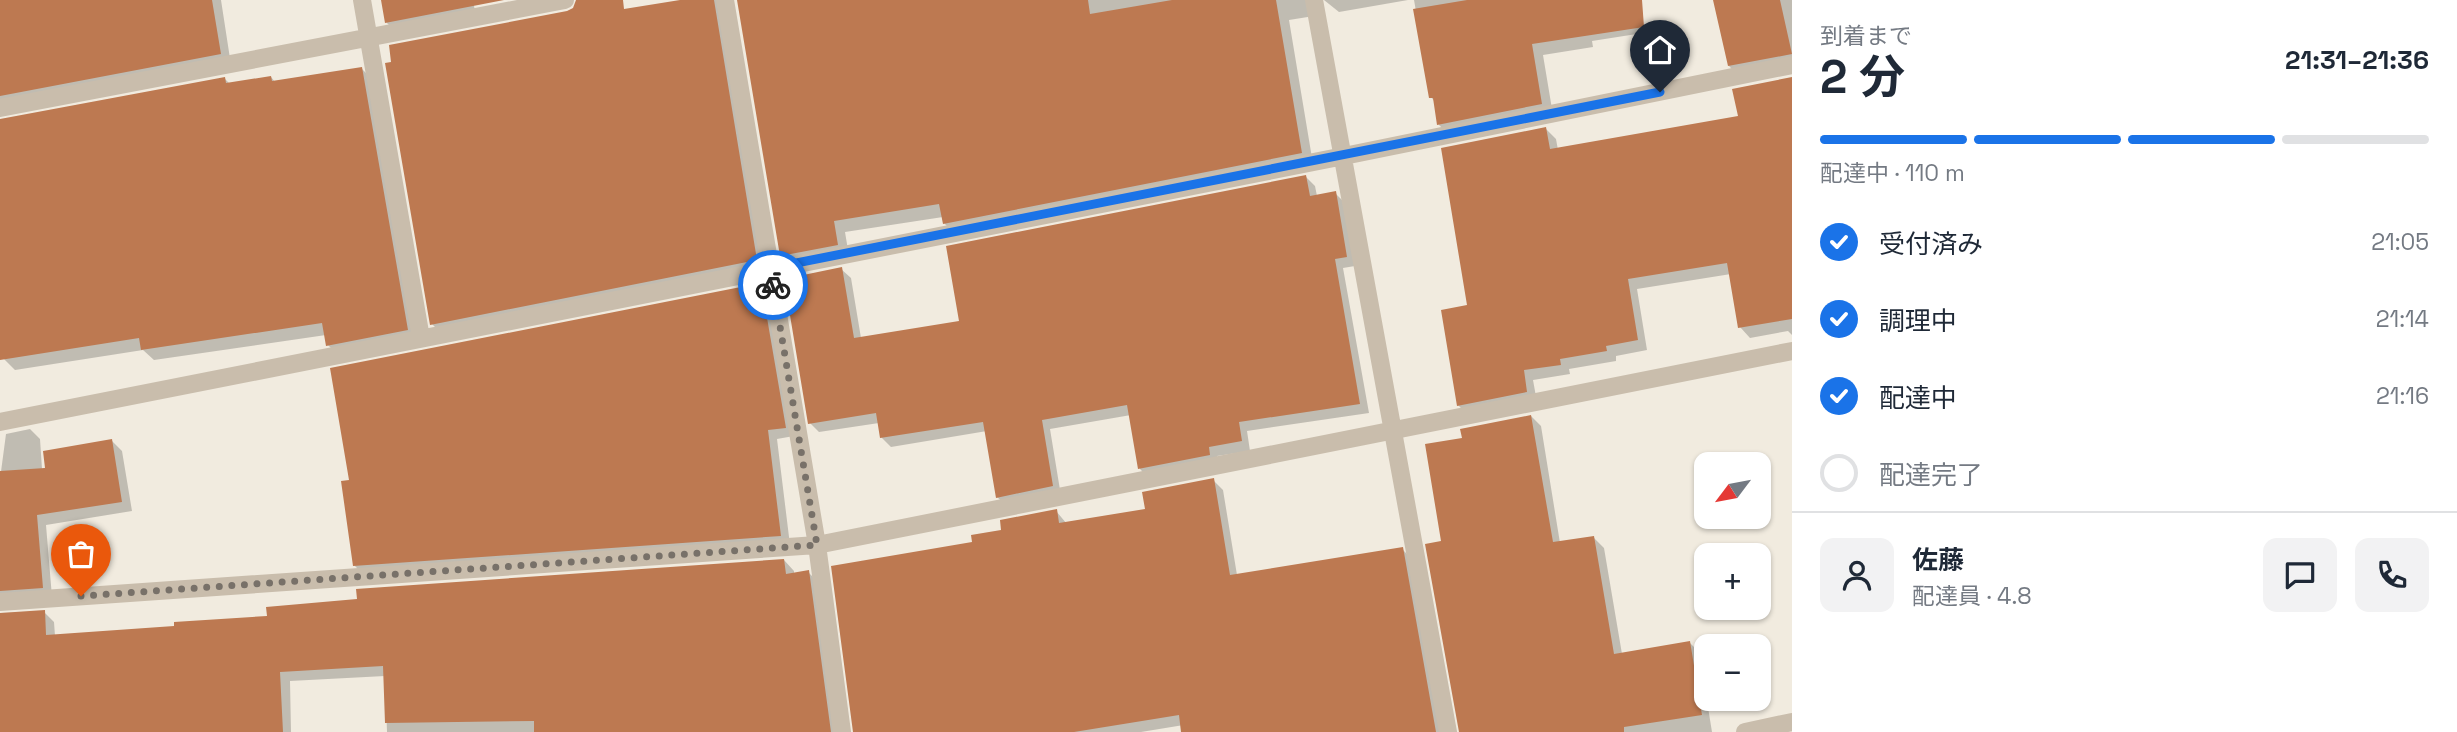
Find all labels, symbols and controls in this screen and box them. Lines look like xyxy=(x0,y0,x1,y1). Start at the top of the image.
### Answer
pin xyxy=(1630,20,1690,92)
text: 到着まで xyxy=(1820,21,1912,51)
icon: home xyxy=(1641,31,1679,69)
text: 21:31–21:36 xyxy=(2285,43,2429,77)
text: 2 分 xyxy=(1820,48,1905,106)
text: 配達中 · 110 m xyxy=(1820,158,1965,188)
icon: check xyxy=(1820,223,1858,261)
text: 受付済み xyxy=(1879,227,1983,261)
text: 21:05 xyxy=(2371,227,2429,257)
courier xyxy=(738,250,808,320)
icon: bike xyxy=(754,266,792,304)
icon: check xyxy=(1820,300,1858,338)
text: 調理中 xyxy=(1879,304,1957,338)
text: 21:14 xyxy=(2376,304,2429,334)
icon: check xyxy=(1820,377,1858,415)
text: 配達中 xyxy=(1879,381,1957,415)
text: 21:16 xyxy=(2376,381,2429,411)
north arrow xyxy=(1694,452,1771,528)
map controls xyxy=(1694,452,1771,711)
text: 配達完了 xyxy=(1879,458,1983,492)
pin xyxy=(51,524,111,596)
icon: bag xyxy=(62,535,100,573)
button: person xyxy=(1820,538,1894,612)
button: chat xyxy=(2263,538,2337,612)
button: phone xyxy=(2355,538,2429,612)
button: + xyxy=(1694,543,1771,620)
text: 佐藤 xyxy=(1912,543,1964,577)
text: 配達員 · 4.8 xyxy=(1912,581,2032,611)
button: − xyxy=(1694,634,1771,711)

